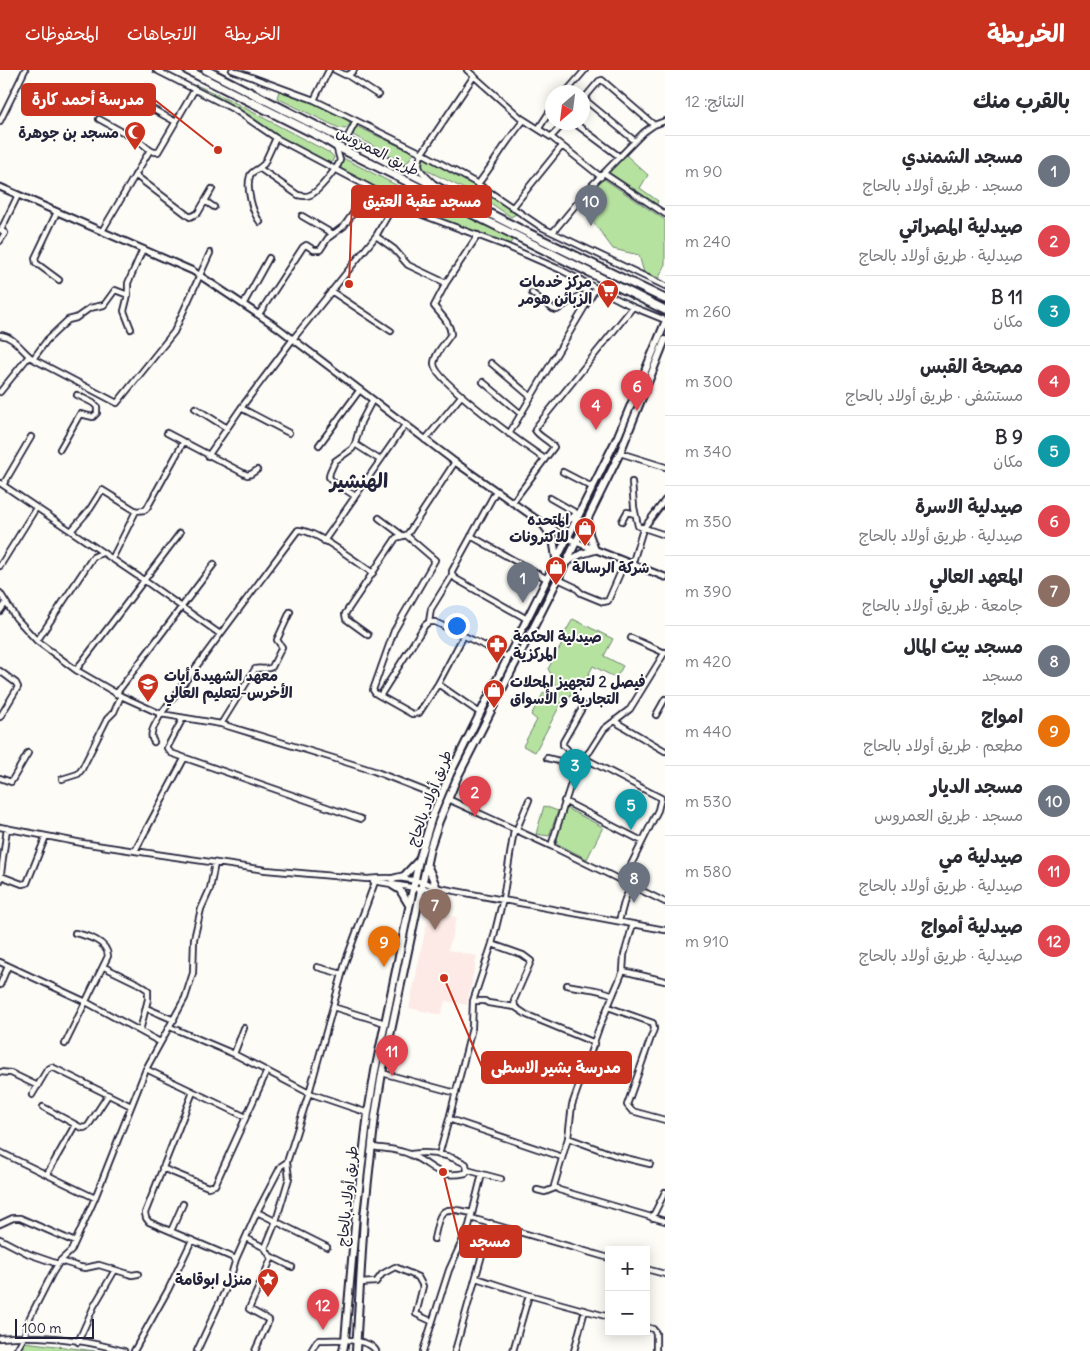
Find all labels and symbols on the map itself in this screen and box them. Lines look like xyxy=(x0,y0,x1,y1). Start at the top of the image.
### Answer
callout: مدرسة أحمد كارة xyxy=(22,84,155,115)
north arrow xyxy=(545,85,590,130)
text: مدرسة أحمد كارة xyxy=(32,89,144,109)
mosque icon: مسجد بن جوهرة xyxy=(123,120,147,151)
street label: طريق العمروس xyxy=(333,122,423,180)
place label: مسجد بن جوهرة xyxy=(18,123,119,143)
pin: 10 xyxy=(575,185,607,226)
callout: مسجد عقبة العتيق xyxy=(352,186,491,217)
text: مسجد عقبة العتيق xyxy=(363,191,481,211)
place label: مركز خدمات الزبائن هومر xyxy=(517,272,592,309)
supermarket icon: مركز خدمات الزبائن هومر xyxy=(596,278,620,309)
pin: 6 xyxy=(621,370,653,411)
pin: 4 xyxy=(580,389,612,430)
district label: الهنشير xyxy=(328,468,388,493)
place label: المتحده للاكترونات xyxy=(509,510,569,546)
shop icon: المتحده للاكترونات xyxy=(573,516,597,547)
shop icon: شركة الرسالة xyxy=(544,555,568,586)
place label: شركة الرسالة xyxy=(572,558,649,577)
pin: 1 xyxy=(507,562,539,603)
your location xyxy=(444,613,470,639)
place label: صيدلية الحكمة المركزية xyxy=(513,627,602,663)
pharmacy icon: صيدلية الحكمة المركزية xyxy=(485,633,509,664)
place label: معهد الشهيدة أيات الأخرس-لتعليم العالي xyxy=(164,666,293,707)
school or university icon: معهد الشهيدة أيات الأخرس-لتعليم العالي xyxy=(136,672,160,703)
place label: فيصل 2 لتجهيز المحلات التجارية و الأسواق xyxy=(510,672,646,709)
shop icon: فيصل 2 لتجهيز المحلات التجارية و الأسواق xyxy=(482,678,506,709)
street label: طريق أولاد بالحاج xyxy=(402,747,457,849)
pin: 3 xyxy=(559,749,591,790)
pin: 2 xyxy=(459,776,491,817)
pin: 5 xyxy=(615,789,647,830)
pin: 8 xyxy=(618,862,650,903)
pin: 7 xyxy=(419,889,451,930)
pin: 9 xyxy=(368,926,400,967)
pin: 11 xyxy=(376,1035,408,1076)
callout: مدرسة بشير الاسطى xyxy=(482,1052,631,1083)
text: مدرسة بشير الاسطى xyxy=(491,1057,621,1078)
street label: طريق أولاد بالحاج xyxy=(332,1145,363,1248)
callout: مسجد xyxy=(460,1226,521,1257)
text: مسجد xyxy=(469,1231,511,1251)
place icon: منزل ابوقامة xyxy=(256,1267,280,1298)
place label: منزل ابوقامة xyxy=(175,1270,252,1290)
pin: 12 xyxy=(307,1289,339,1330)
scale bar xyxy=(15,1316,94,1339)

